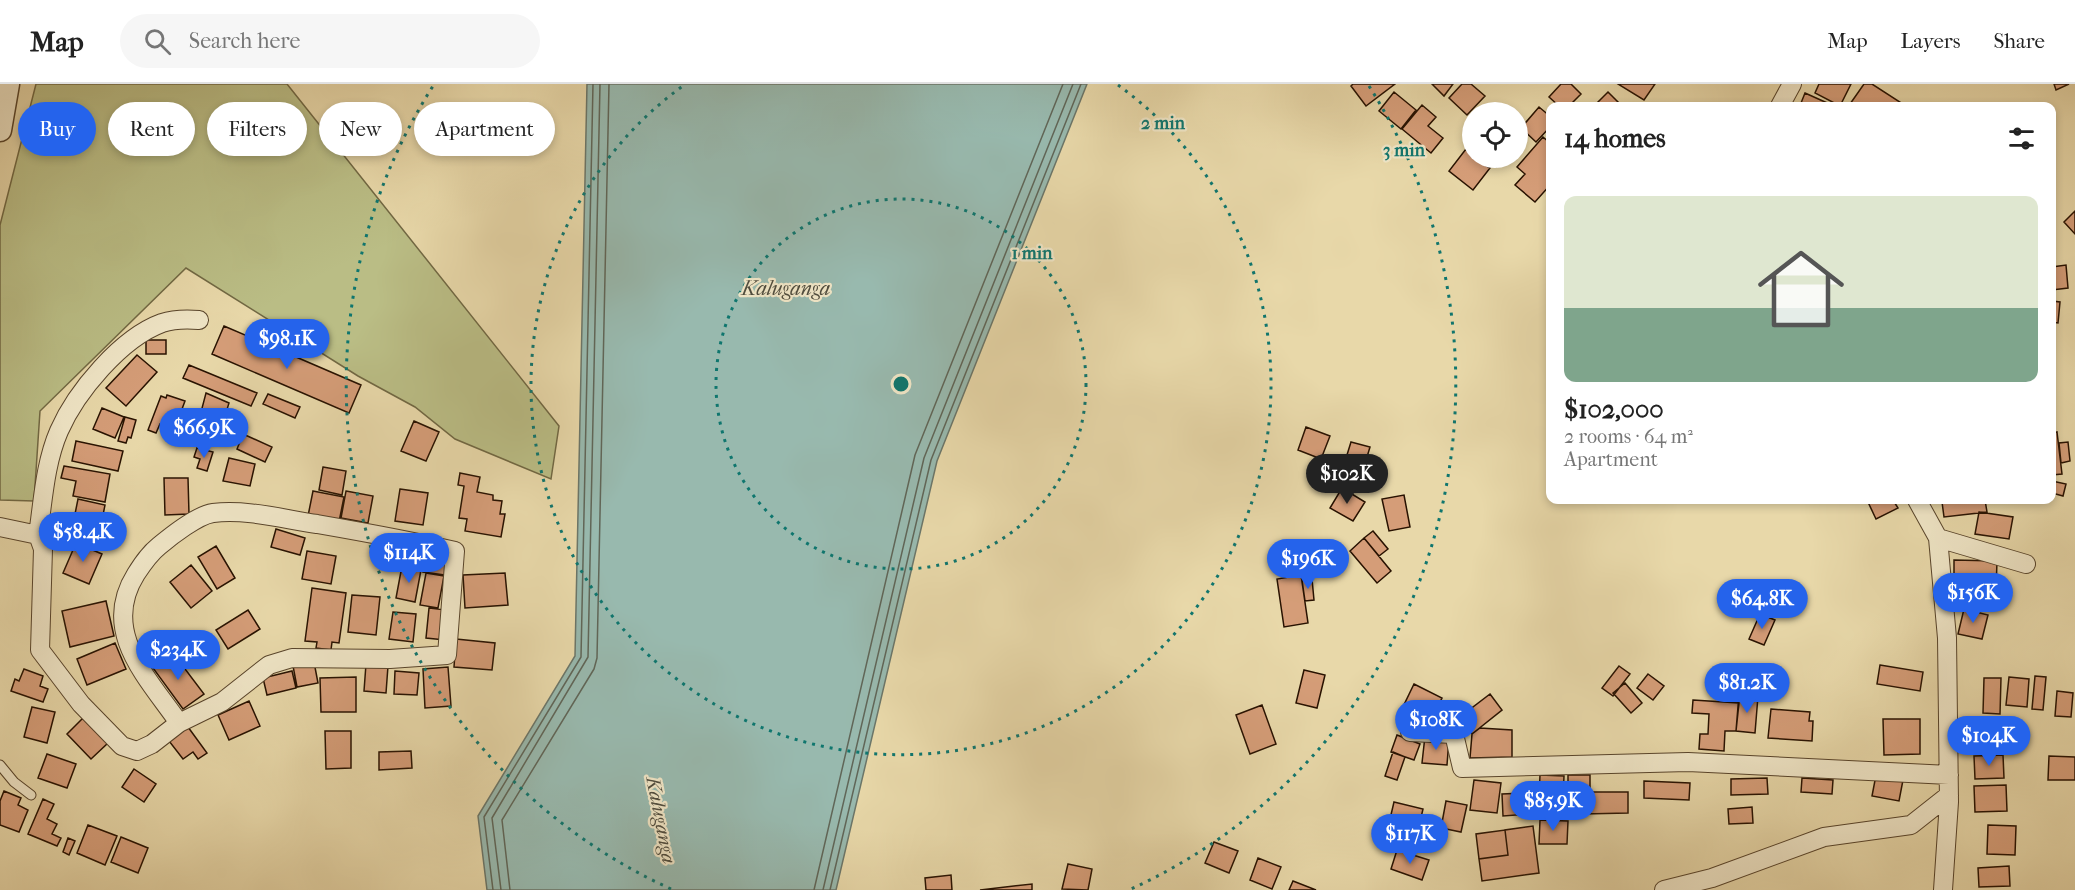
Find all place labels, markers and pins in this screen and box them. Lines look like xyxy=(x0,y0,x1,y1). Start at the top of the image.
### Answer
pin: $98.1K xyxy=(238,319,336,370)
centre of rings xyxy=(891,374,911,394)
pin: $66.9K xyxy=(155,408,253,459)
pin: $102K xyxy=(1305,454,1389,505)
pin: $58.4K xyxy=(34,512,132,563)
pin: $114K xyxy=(367,533,451,584)
pin: $196K xyxy=(1266,539,1350,590)
pin: $156K xyxy=(1931,573,2015,624)
pin: $64.8K xyxy=(1713,579,1811,630)
pin: $234K xyxy=(136,630,220,681)
pin: $81.2K xyxy=(1698,663,1796,714)
pin: $108K xyxy=(1394,700,1478,751)
pin: $104K xyxy=(1947,716,2031,767)
pin: $85.9K xyxy=(1504,781,1602,832)
pin: $117K xyxy=(1368,814,1452,865)

